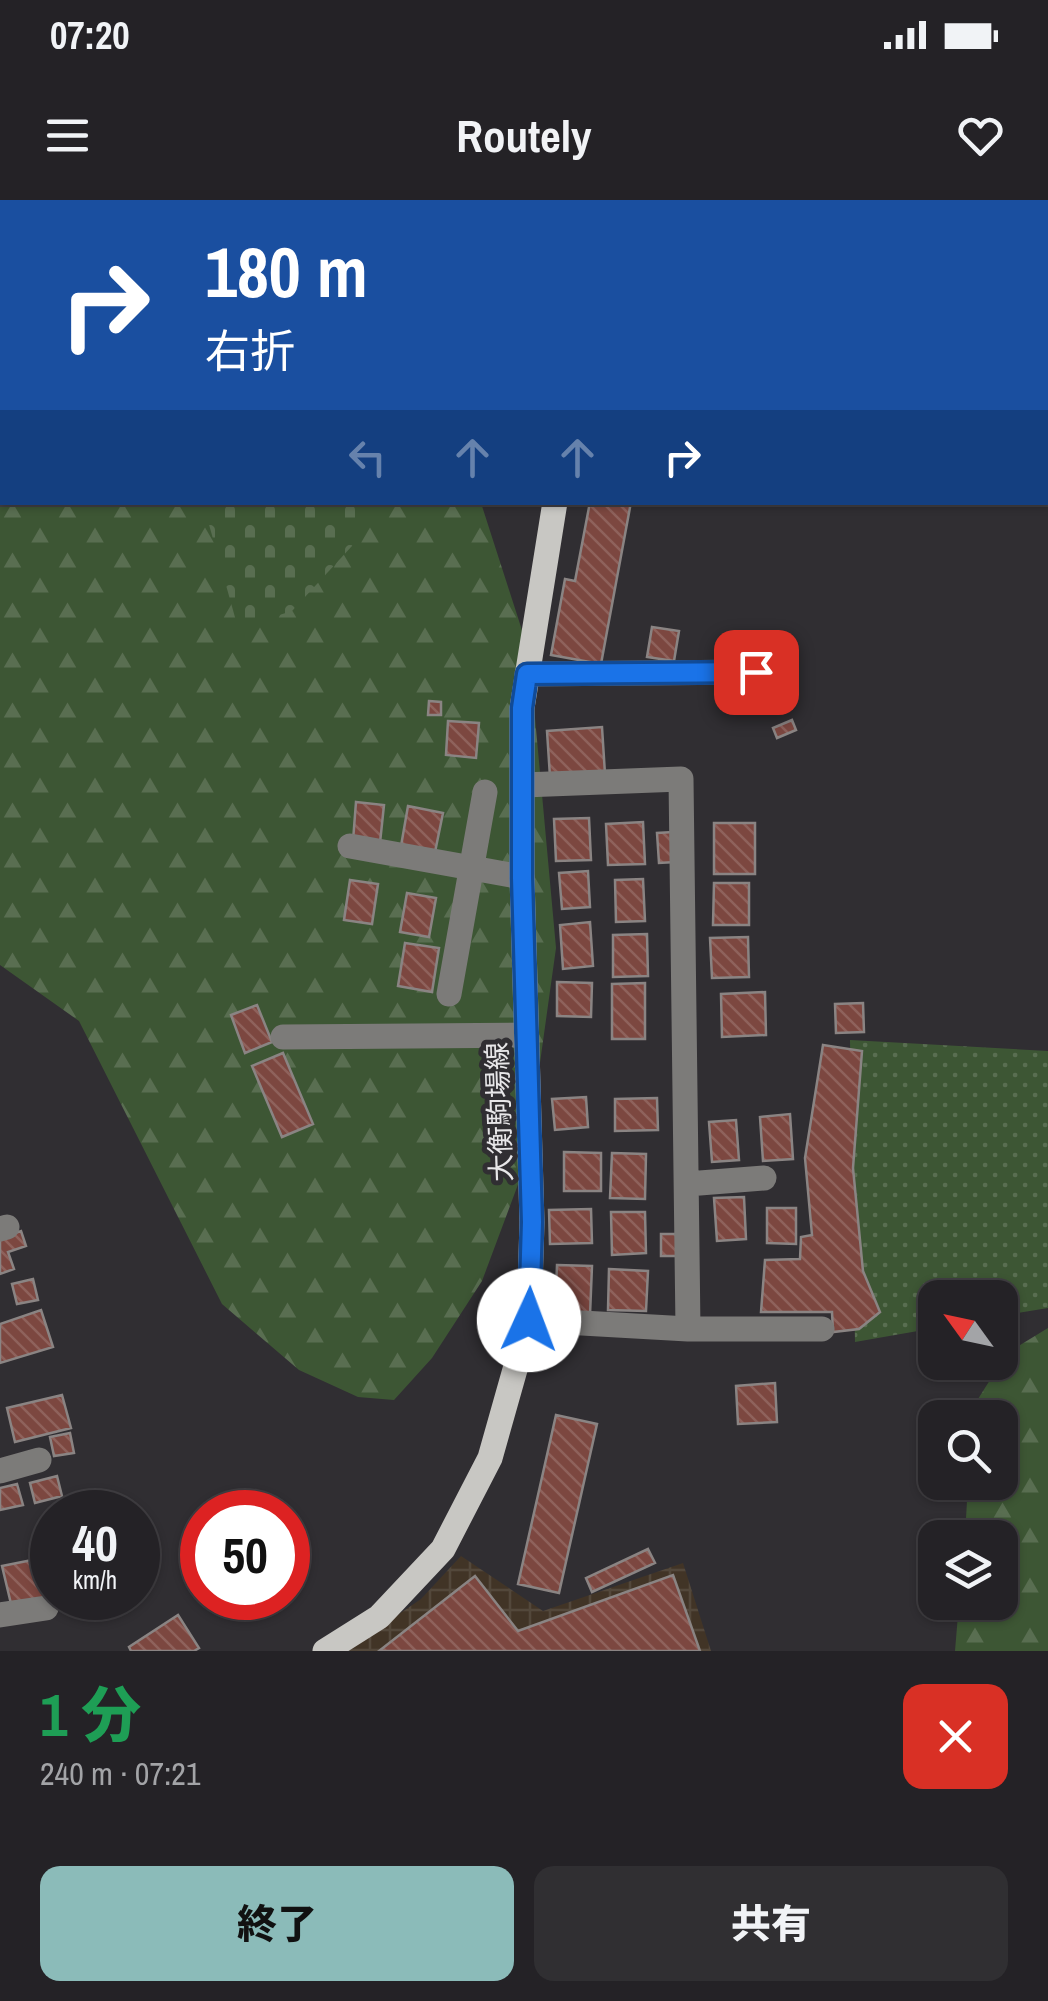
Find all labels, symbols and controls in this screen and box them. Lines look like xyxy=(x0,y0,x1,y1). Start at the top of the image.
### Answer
text: 07:20 xyxy=(50,10,130,61)
text: Routely xyxy=(456,105,592,166)
icon: menu xyxy=(40,108,95,163)
icon: heart xyxy=(953,108,1008,163)
text: 180 m xyxy=(205,225,368,319)
icon: right xyxy=(40,240,170,370)
text: 右折 xyxy=(205,320,295,381)
icon: left xyxy=(340,430,395,485)
icon: ahead xyxy=(445,430,500,485)
icon: ahead xyxy=(550,430,605,485)
icon: right xyxy=(655,430,710,485)
pin xyxy=(714,630,799,715)
icon: arrive xyxy=(729,645,784,700)
street label: 大衡駒場線 xyxy=(478,1041,520,1183)
position arrow xyxy=(477,1268,581,1372)
north arrow xyxy=(918,1280,1018,1380)
map controls xyxy=(918,1280,1018,1620)
button: search xyxy=(918,1400,1018,1500)
speed limit sign: 50 xyxy=(180,1490,310,1620)
text: 40 xyxy=(72,1509,118,1577)
button: layers xyxy=(918,1520,1018,1620)
text: km/h xyxy=(73,1563,117,1597)
text: 1 分 xyxy=(40,1674,141,1755)
button: close xyxy=(903,1684,1008,1789)
text: 240 m · 07:21 xyxy=(40,1752,200,1795)
button: 終了 xyxy=(40,1866,514,1981)
button: 共有 xyxy=(534,1866,1008,1981)

